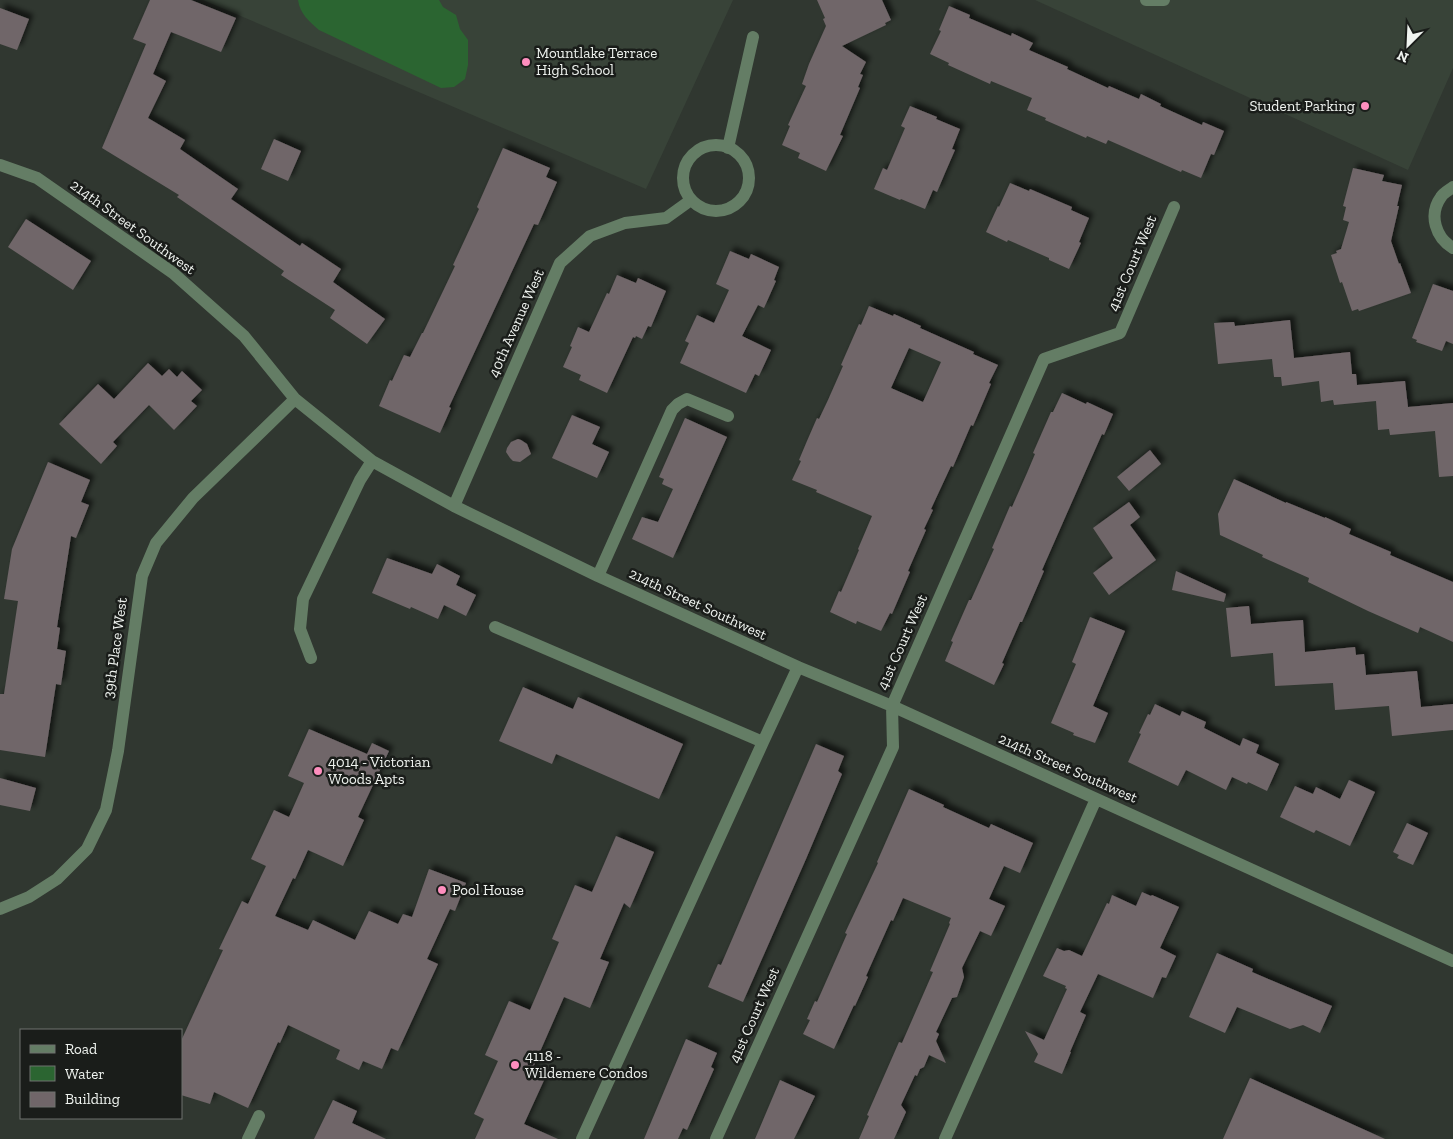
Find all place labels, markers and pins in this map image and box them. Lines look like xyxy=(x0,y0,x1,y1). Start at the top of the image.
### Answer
place label: Mountlake Terrace High School xyxy=(536,44,657,79)
marker: Mountlake Terrace High School xyxy=(520,56,532,68)
place label: Student Parking xyxy=(1249,97,1355,115)
marker: Student Parking xyxy=(1359,100,1371,112)
place label: 4014 - Victorian Woods Apts xyxy=(328,753,431,788)
marker: 4014 - Victorian Woods Apts xyxy=(312,765,324,777)
place label: Pool House xyxy=(452,881,524,899)
marker: Pool House xyxy=(436,884,448,896)
place label: 4118 - Wildemere Condos xyxy=(525,1047,647,1082)
marker: 4118 - Wildemere Condos xyxy=(509,1059,521,1071)

